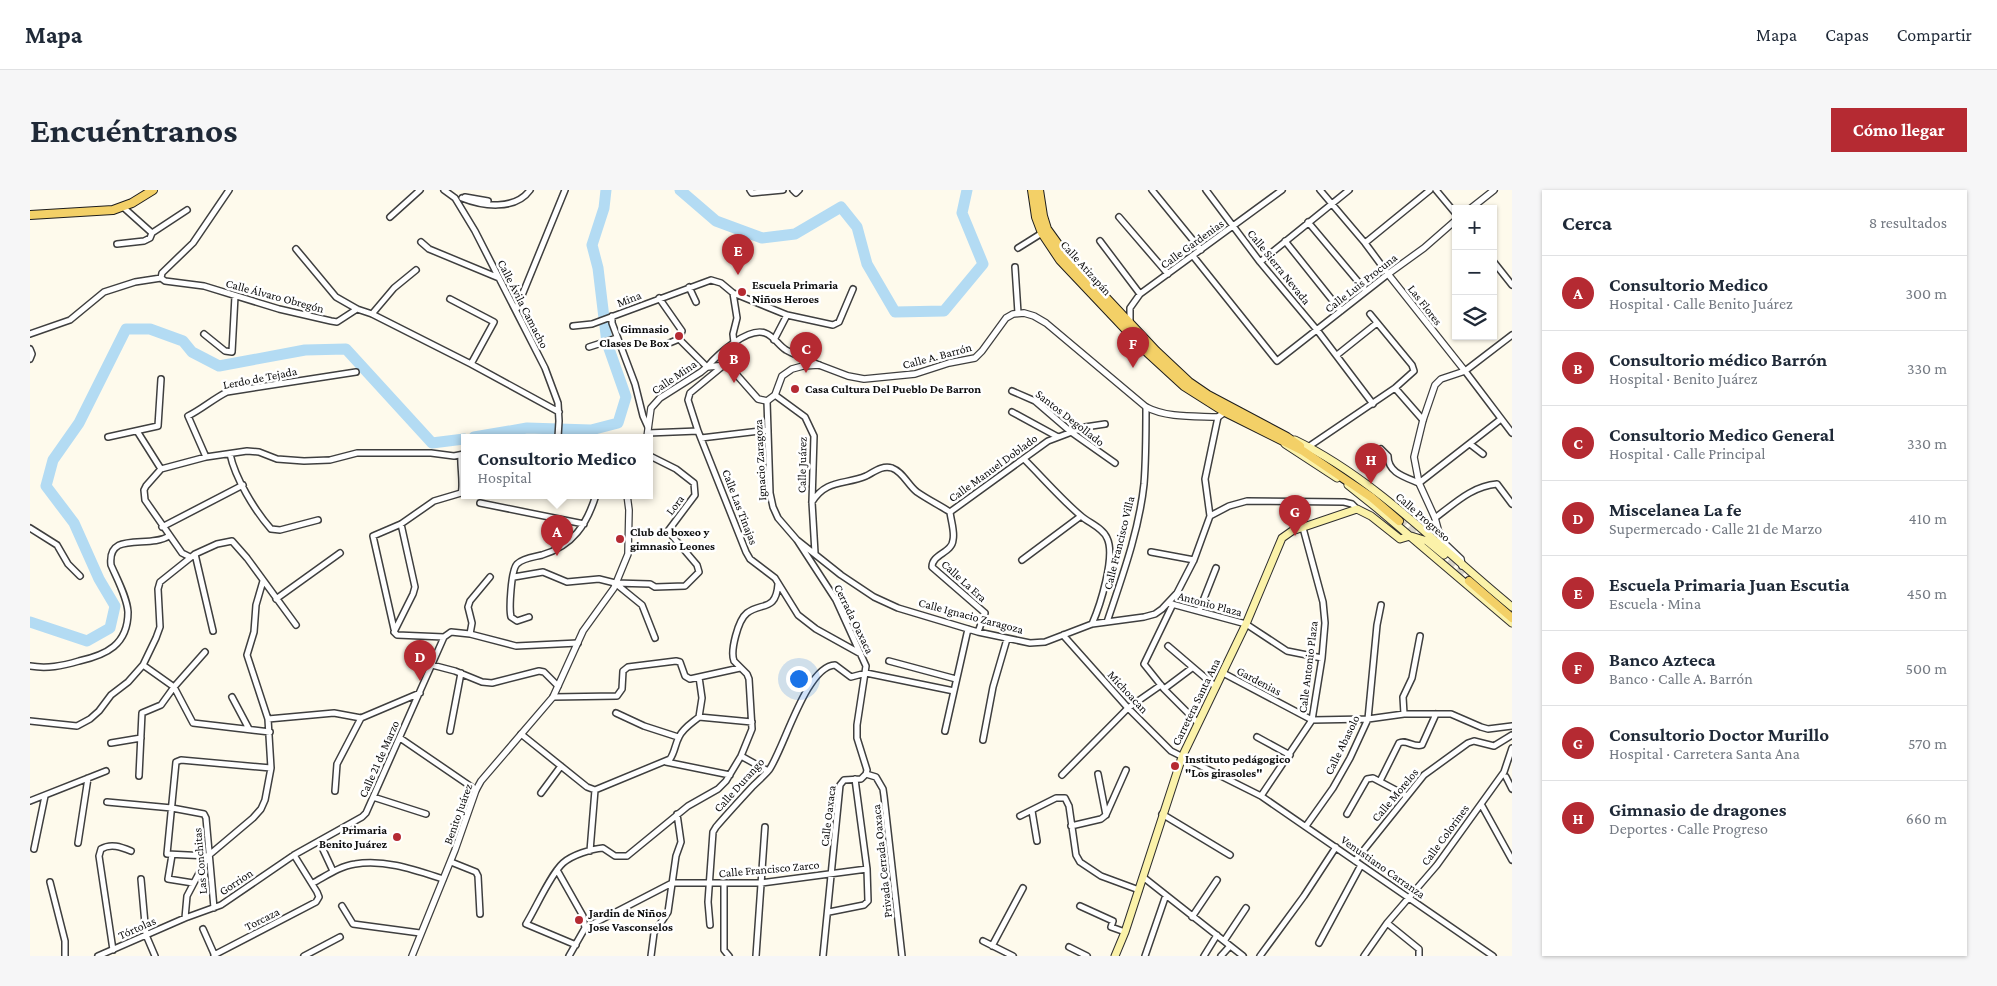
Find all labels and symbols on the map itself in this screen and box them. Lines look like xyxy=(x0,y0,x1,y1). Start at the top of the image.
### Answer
street label: Calle Gardenias xyxy=(1158,216,1227,272)
street label: Calle Sierra Nevada xyxy=(1244,227,1314,308)
pin: E xyxy=(722,234,754,275)
street label: Calle Atizapán xyxy=(1058,238,1115,299)
street label: Calle Luis Procuna xyxy=(1322,250,1400,316)
street label: Calle Ávila Camacho xyxy=(495,257,551,351)
street label: Calle Álvaro Obregón xyxy=(224,276,326,316)
place label: Escuela Primaria Niños Heroes xyxy=(752,278,838,306)
street label: Las Flores xyxy=(1405,282,1445,328)
marker: Escuela Primaria Niños Heroes xyxy=(736,286,748,298)
street label: Mina xyxy=(615,288,644,310)
place label: Gimnasio Clases De Box xyxy=(599,322,670,350)
pin: F xyxy=(1117,327,1149,368)
marker: Gimnasio Clases De Box xyxy=(673,330,685,342)
pin: C xyxy=(790,332,822,373)
street label: Calle A. Barrón xyxy=(901,340,974,372)
pin: B xyxy=(718,342,750,383)
street label: Calle Mina xyxy=(649,357,700,397)
street label: Lerdo de Tejada xyxy=(222,364,299,392)
place label: Casa Cultura Del Pueblo De Barron xyxy=(805,382,981,396)
marker: Casa Cultura Del Pueblo De Barron xyxy=(789,383,801,395)
street label: Santos Degollado xyxy=(1033,387,1107,449)
street label: Ignacio Zaragoza xyxy=(751,419,769,501)
street label: Calle Manuel Doblado xyxy=(946,431,1040,505)
street label: Calle Juárez xyxy=(795,437,809,493)
pin: H xyxy=(1355,443,1387,484)
street label: Calle Las Tinajas xyxy=(719,467,761,547)
street label: Calle Progreso xyxy=(1393,489,1453,545)
street label: Lora xyxy=(663,492,687,518)
street label: Calle Francisco Villa xyxy=(1101,494,1137,591)
pin: G xyxy=(1279,495,1311,536)
pin: A xyxy=(541,515,573,556)
place label: Club de boxeo y gimnasio Leones xyxy=(630,525,715,553)
marker: Club de boxeo y gimnasio Leones xyxy=(614,533,626,545)
street label: Calle La Era xyxy=(938,557,990,605)
street label: Cerrada Oaxaca xyxy=(831,582,877,656)
street label: Antonio Plaza xyxy=(1176,589,1244,619)
street label: Calle Ignacio Zaragoza xyxy=(917,595,1025,637)
street label: Calle Antonio Plaza xyxy=(1295,620,1321,714)
pin: D xyxy=(404,640,436,681)
street label: Carretera Santa Ana xyxy=(1169,656,1223,748)
street label: Gardenias xyxy=(1234,663,1284,699)
your location xyxy=(786,666,812,692)
street label: Michoacan xyxy=(1105,668,1152,717)
street label: Calle Abasolo xyxy=(1322,713,1362,777)
street label: Calle 21 de Marzo xyxy=(356,718,402,800)
place label: Instituto pedágogico "Los girasoles" xyxy=(1185,752,1290,780)
street label: Calle Durango xyxy=(711,755,767,815)
marker: Instituto pedágogico "Los girasoles" xyxy=(1169,760,1181,772)
street label: Calle Morelos xyxy=(1369,765,1422,825)
street label: Benito Juárez xyxy=(441,782,475,846)
street label: Calle Oaxaca xyxy=(817,784,839,847)
street label: Calle Colorines xyxy=(1418,801,1472,868)
street label: Privada Cerrada Oaxaca xyxy=(869,803,895,918)
place label: Primaria Benito Juárez xyxy=(319,823,387,851)
street label: Las Conchitas xyxy=(190,827,210,895)
marker: Primaria Benito Juárez xyxy=(391,831,403,843)
street label: Venustiano Carranza xyxy=(1338,833,1428,902)
street label: Calle Francisco Zarco xyxy=(718,858,820,880)
street label: Gorrion xyxy=(216,865,256,898)
street label: Torcaza xyxy=(242,904,282,934)
place label: Jardin de Niños Jose Vasconselos xyxy=(587,906,673,934)
street label: Tórtolas xyxy=(116,913,158,942)
marker: Jardin de Niños Jose Vasconselos xyxy=(573,914,585,926)

